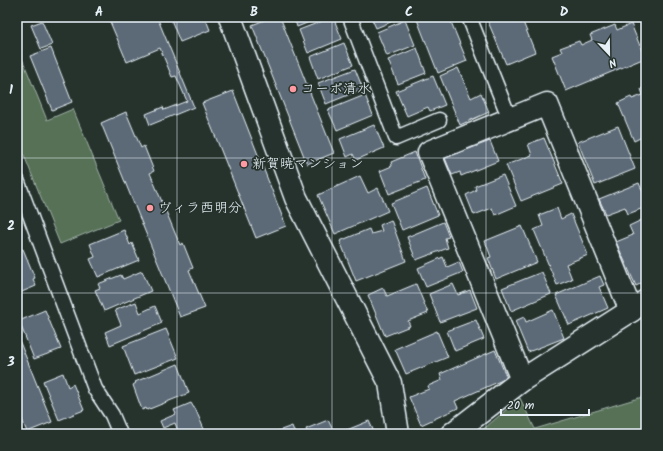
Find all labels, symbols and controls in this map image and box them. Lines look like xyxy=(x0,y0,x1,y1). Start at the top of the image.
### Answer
text: A xyxy=(95,2,103,23)
text: B xyxy=(250,2,258,23)
text: C xyxy=(405,2,413,23)
text: D xyxy=(560,2,569,23)
north arrow xyxy=(589,34,629,74)
text: N xyxy=(606,53,619,72)
place label: コーポ清水 xyxy=(301,78,371,100)
text: 1 xyxy=(9,80,13,101)
marker: コーポ清水 xyxy=(288,84,298,94)
place label: 新賀暁マンション xyxy=(252,153,363,175)
marker: 新賀暁マンション xyxy=(239,159,249,169)
place label: ヴィラ西明分 xyxy=(158,197,242,219)
marker: ヴィラ西明分 xyxy=(145,203,155,213)
text: 2 xyxy=(7,216,15,237)
text: 3 xyxy=(6,352,15,373)
scale bar xyxy=(501,391,589,417)
text: 20 m xyxy=(507,396,535,415)

